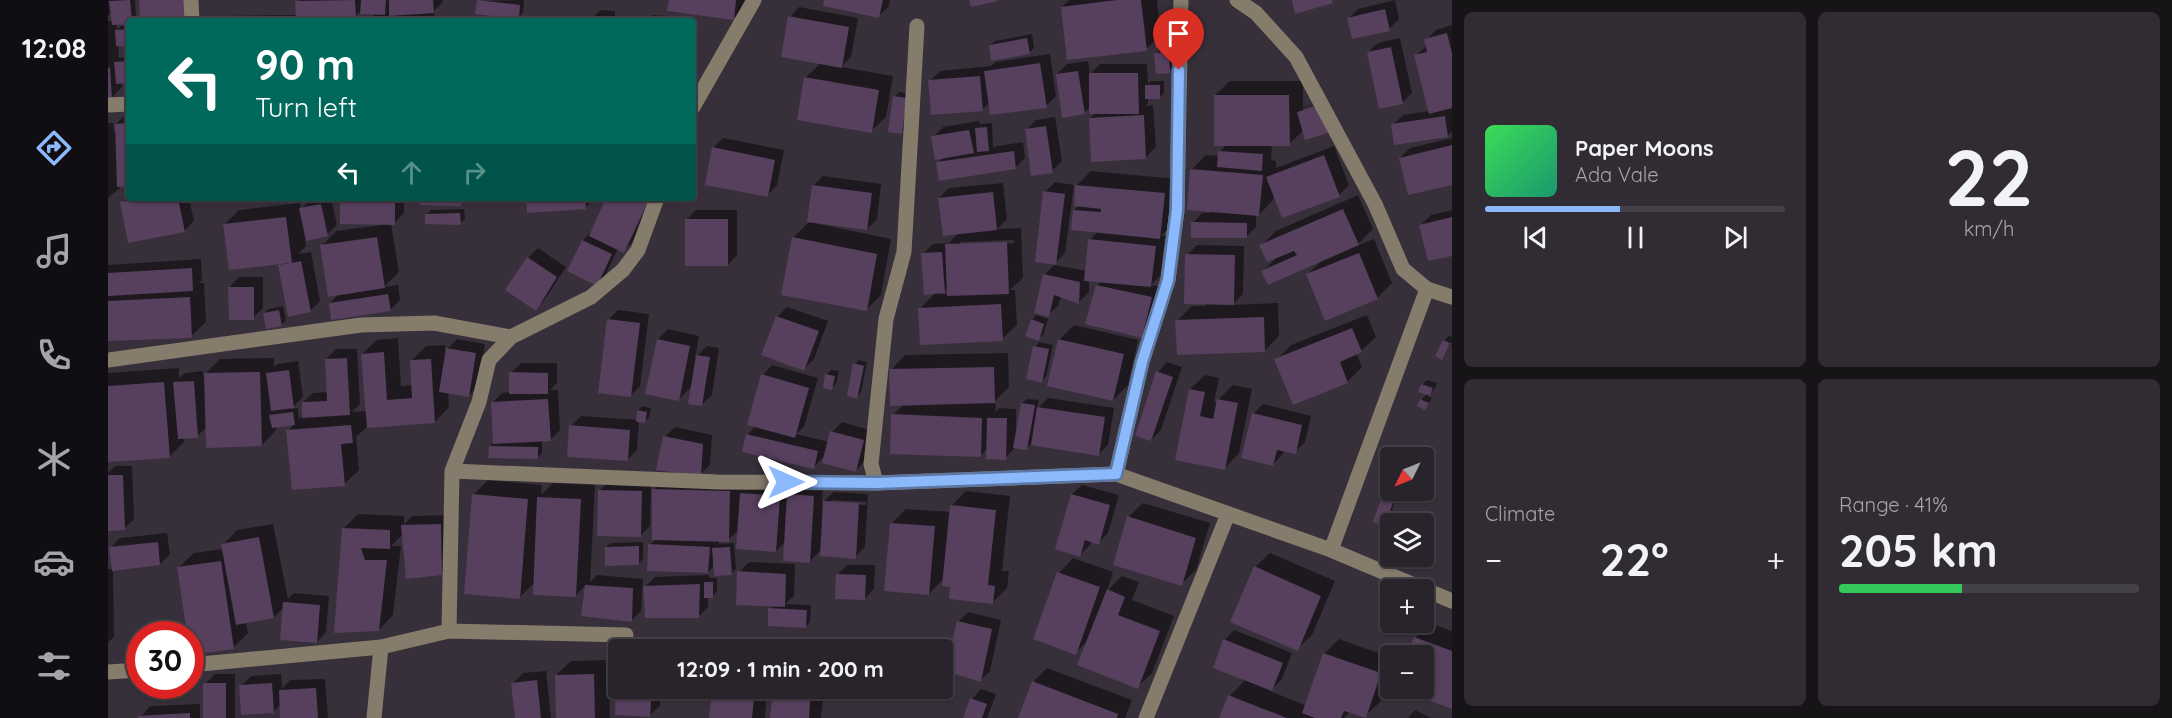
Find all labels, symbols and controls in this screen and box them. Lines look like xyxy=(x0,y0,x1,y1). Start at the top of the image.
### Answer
pin xyxy=(1153,8,1204,70)
icon: arrive xyxy=(1162,17,1195,50)
text: 12:08 xyxy=(22,31,86,65)
text: 90 m xyxy=(255,38,355,91)
icon: left xyxy=(156,42,234,120)
text: Turn left xyxy=(255,90,357,124)
icon: directions xyxy=(33,127,75,169)
text: 22 xyxy=(1945,128,2033,226)
text: Paper Moons xyxy=(1575,134,1714,162)
icon: left xyxy=(332,156,365,189)
icon: ahead xyxy=(395,156,428,189)
icon: right xyxy=(458,156,491,189)
text: Ada Vale xyxy=(1575,162,1659,187)
text: km/h xyxy=(1964,216,2014,241)
icon: previous xyxy=(1519,221,1552,254)
icon: pause xyxy=(1619,221,1652,254)
icon: next xyxy=(1719,221,1752,254)
icon: music xyxy=(33,230,75,272)
icon: phone xyxy=(33,334,75,376)
icon: climate xyxy=(33,438,75,480)
north arrow xyxy=(1380,447,1434,501)
map controls xyxy=(1380,447,1434,699)
position arrow xyxy=(754,450,818,514)
text: Range · 41% xyxy=(1839,492,1948,517)
text: Climate xyxy=(1485,501,1555,526)
button: layers xyxy=(1380,513,1434,567)
text: 205 km xyxy=(1839,522,1998,578)
text: 22° xyxy=(1600,531,1669,587)
text: − xyxy=(1485,539,1502,580)
text: + xyxy=(1766,539,1785,580)
icon: car xyxy=(33,541,75,583)
button: + xyxy=(1380,579,1434,633)
speed limit sign: 30 xyxy=(126,621,204,699)
icon: filters xyxy=(33,645,75,687)
button: − xyxy=(1380,645,1434,699)
text: 12:09 · 1 min · 200 m xyxy=(677,655,884,683)

